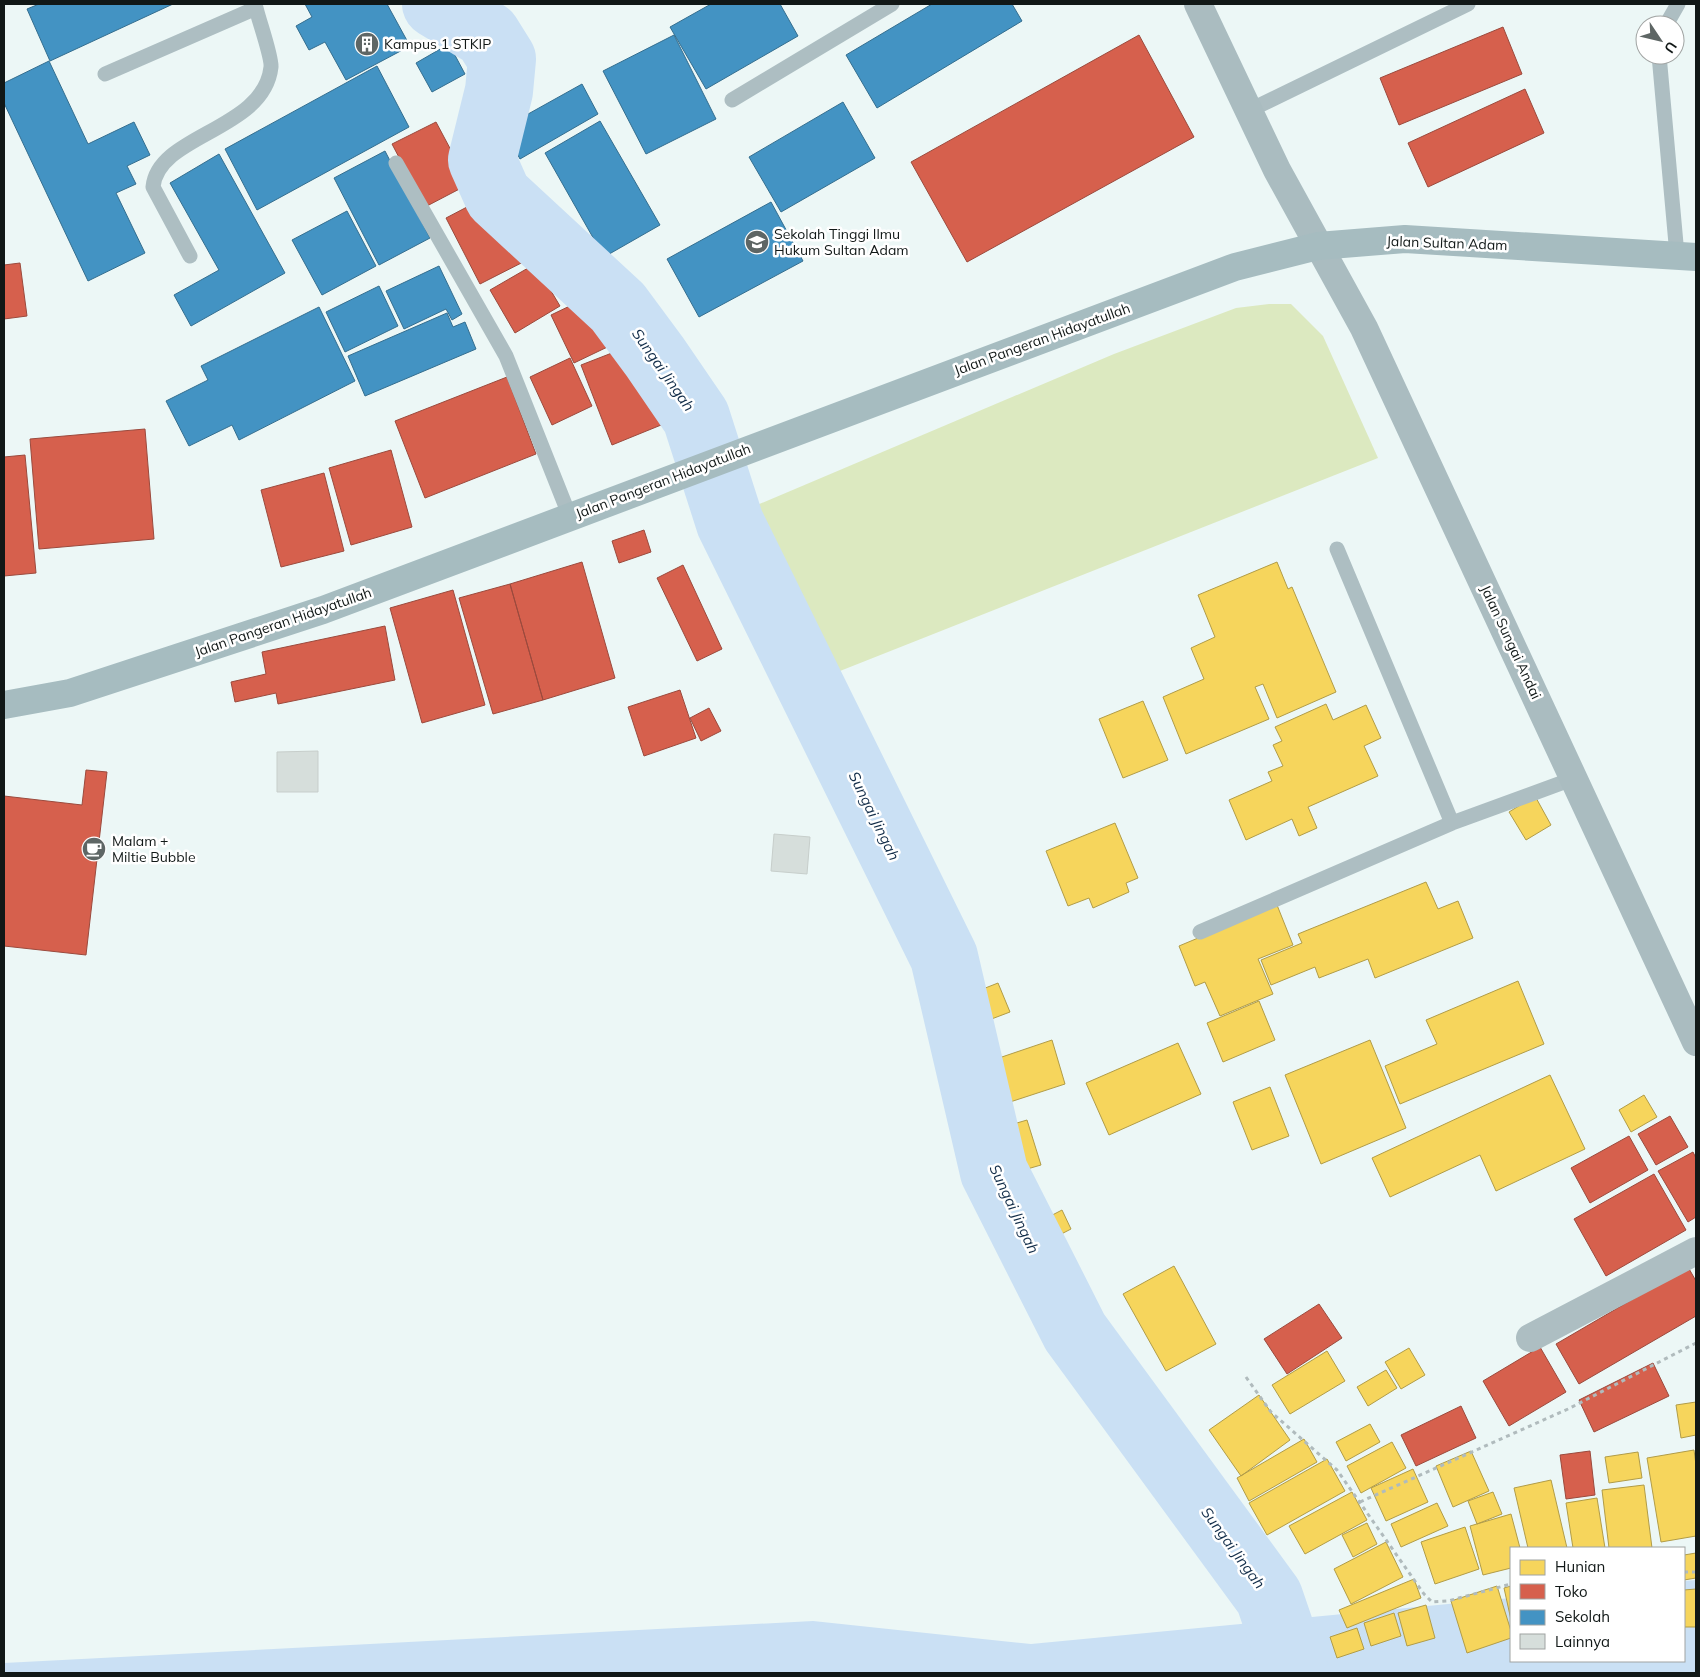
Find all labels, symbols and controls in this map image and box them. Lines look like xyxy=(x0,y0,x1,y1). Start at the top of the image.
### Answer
north arrow xyxy=(1635,15,1685,65)
building icon: Kampus 1 STKIP xyxy=(354,31,380,57)
place label: Kampus 1 STKIP xyxy=(384,35,491,53)
text: U xyxy=(1660,38,1681,57)
place label: Sekolah Tinggi Ilmu Hukum Sultan Adam xyxy=(774,225,909,259)
school or university icon: Sekolah Tinggi Ilmu Hukum Sultan Adam xyxy=(744,229,770,255)
street label: Jalan Sultan Adam xyxy=(1386,232,1508,254)
street label: Jalan Pangeran Hidayatullah xyxy=(952,299,1132,379)
water label: Sungai Jingah xyxy=(628,325,699,415)
street label: Jalan Pangeran Hidayatullah xyxy=(573,439,753,523)
street label: Jalan Sungai Andai xyxy=(1477,582,1545,702)
street label: Jalan Pangeran Hidayatullah xyxy=(192,583,374,661)
water label: Sungai Jingah xyxy=(845,768,904,863)
place label: Malam + Miltie Bubble xyxy=(112,832,196,866)
cafe icon: Malam + Miltie Bubble xyxy=(81,836,107,862)
water label: Sungai Jingah xyxy=(985,1161,1044,1257)
water label: Sungai Jingah xyxy=(1197,1503,1270,1592)
legend xyxy=(1510,1547,1685,1662)
text: Hunian xyxy=(1555,1557,1605,1576)
text: Toko xyxy=(1555,1582,1588,1601)
text: Sekolah xyxy=(1555,1607,1610,1626)
text: Lainnya xyxy=(1555,1632,1610,1651)

